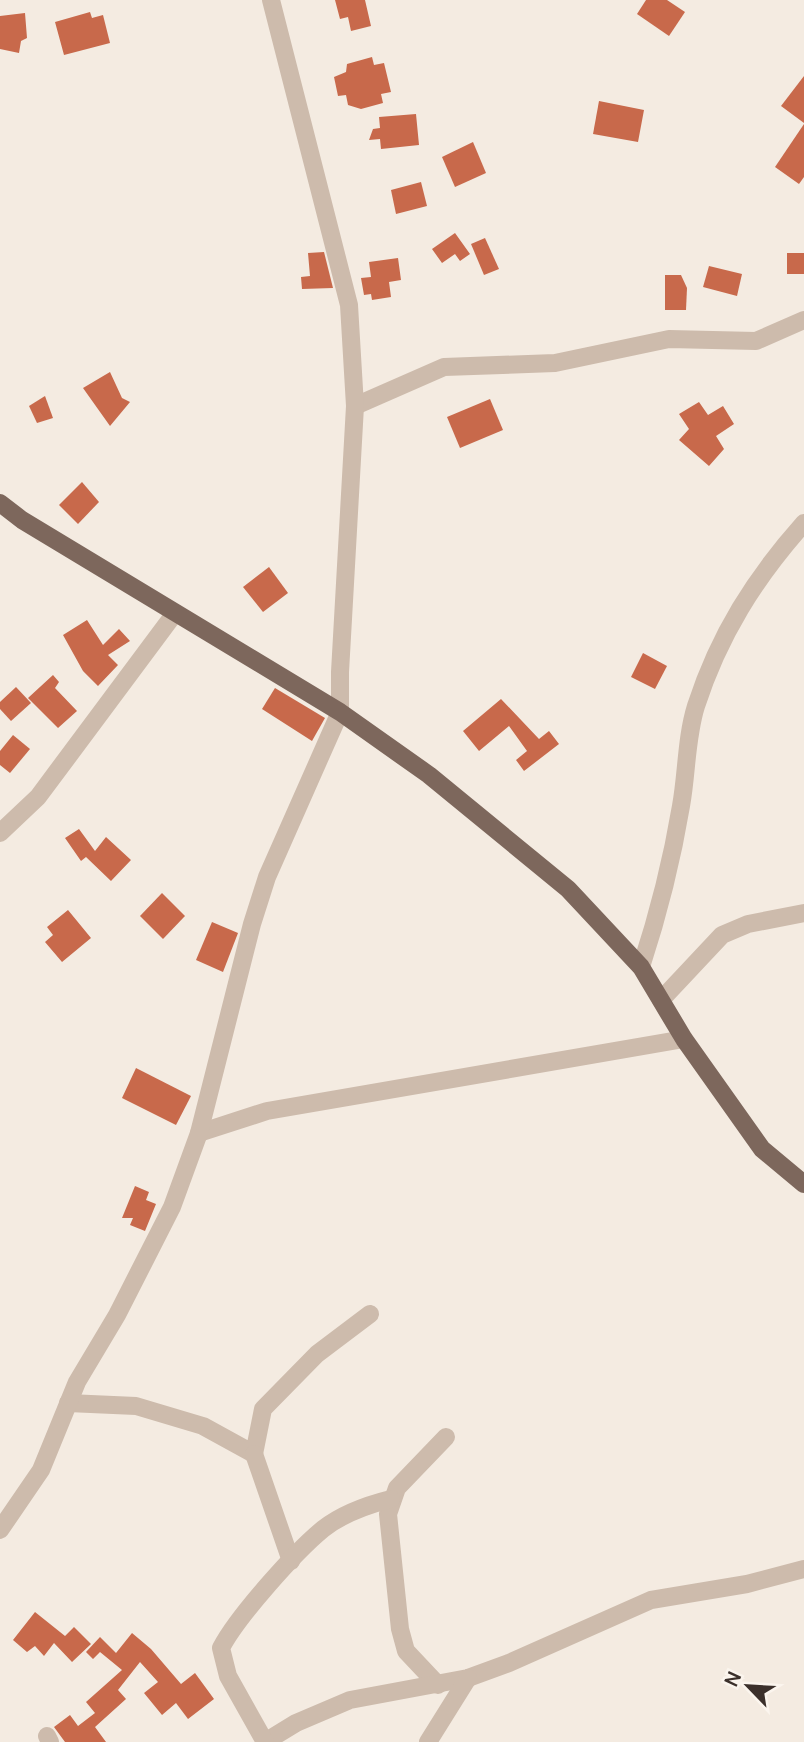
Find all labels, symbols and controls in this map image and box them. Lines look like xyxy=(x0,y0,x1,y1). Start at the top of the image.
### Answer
north arrow xyxy=(713,1651,783,1721)
text: N xyxy=(718,1667,747,1690)

